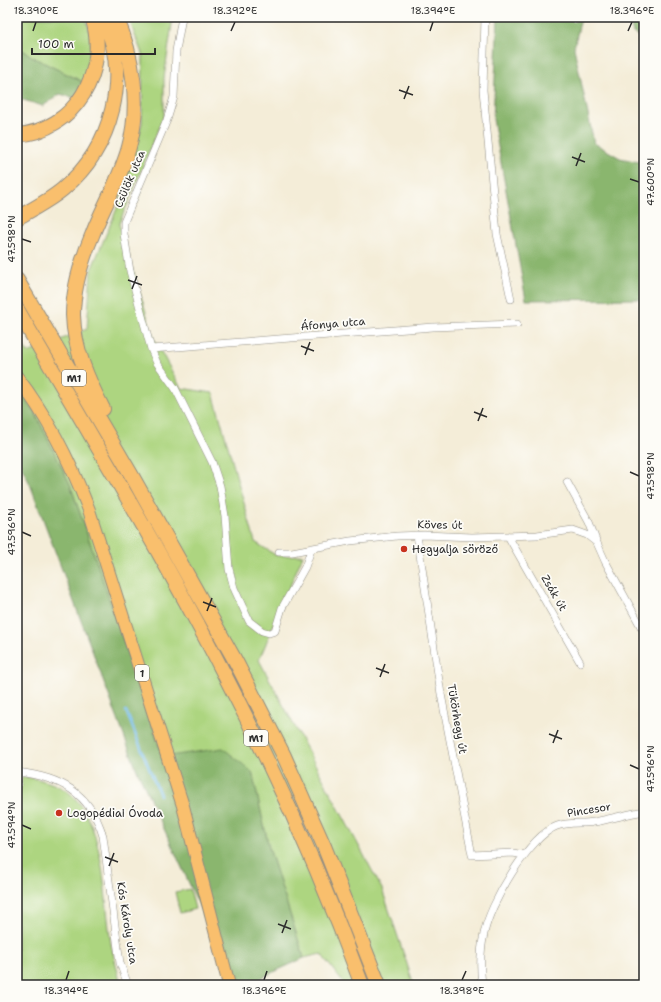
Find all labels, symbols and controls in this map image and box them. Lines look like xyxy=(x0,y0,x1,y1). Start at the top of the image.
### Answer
text: 18.390°E xyxy=(14,4,58,17)
text: 18.392°E xyxy=(213,4,257,17)
text: 18.394°E xyxy=(411,4,455,17)
text: 18.396°E xyxy=(610,4,654,17)
scale bar xyxy=(32,30,155,56)
text: 100 m xyxy=(38,36,74,52)
street label: Csülök utca xyxy=(111,148,149,210)
text: 47.600°N xyxy=(644,158,657,206)
text: 47.598°N xyxy=(5,215,18,263)
street label: Áfonya utca xyxy=(300,313,366,334)
road number: M1 xyxy=(62,370,86,386)
text: 47.598°N xyxy=(644,452,657,500)
text: 47.596°N xyxy=(5,508,18,556)
street label: Köves út xyxy=(417,517,463,533)
place label: Hegyalja söröző xyxy=(412,542,499,557)
marker: Hegyalja söröző xyxy=(399,544,409,554)
street label: Zsák út xyxy=(538,572,571,614)
road number: 1 xyxy=(135,665,149,681)
street label: Tükörhegy út xyxy=(443,683,471,755)
road number: M1 xyxy=(244,730,268,746)
text: 47.596°N xyxy=(644,745,657,793)
street label: Pincesor xyxy=(566,799,612,821)
text: 47.594°N xyxy=(5,801,18,849)
place label: Logopédiai Óvoda xyxy=(67,805,163,821)
marker: Logopédiai Óvoda xyxy=(54,808,64,818)
street label: Kós Károly utca xyxy=(113,881,141,965)
text: 18.394°E xyxy=(44,984,88,997)
text: 18.396°E xyxy=(242,984,286,997)
text: 18.398°E xyxy=(440,984,484,997)

